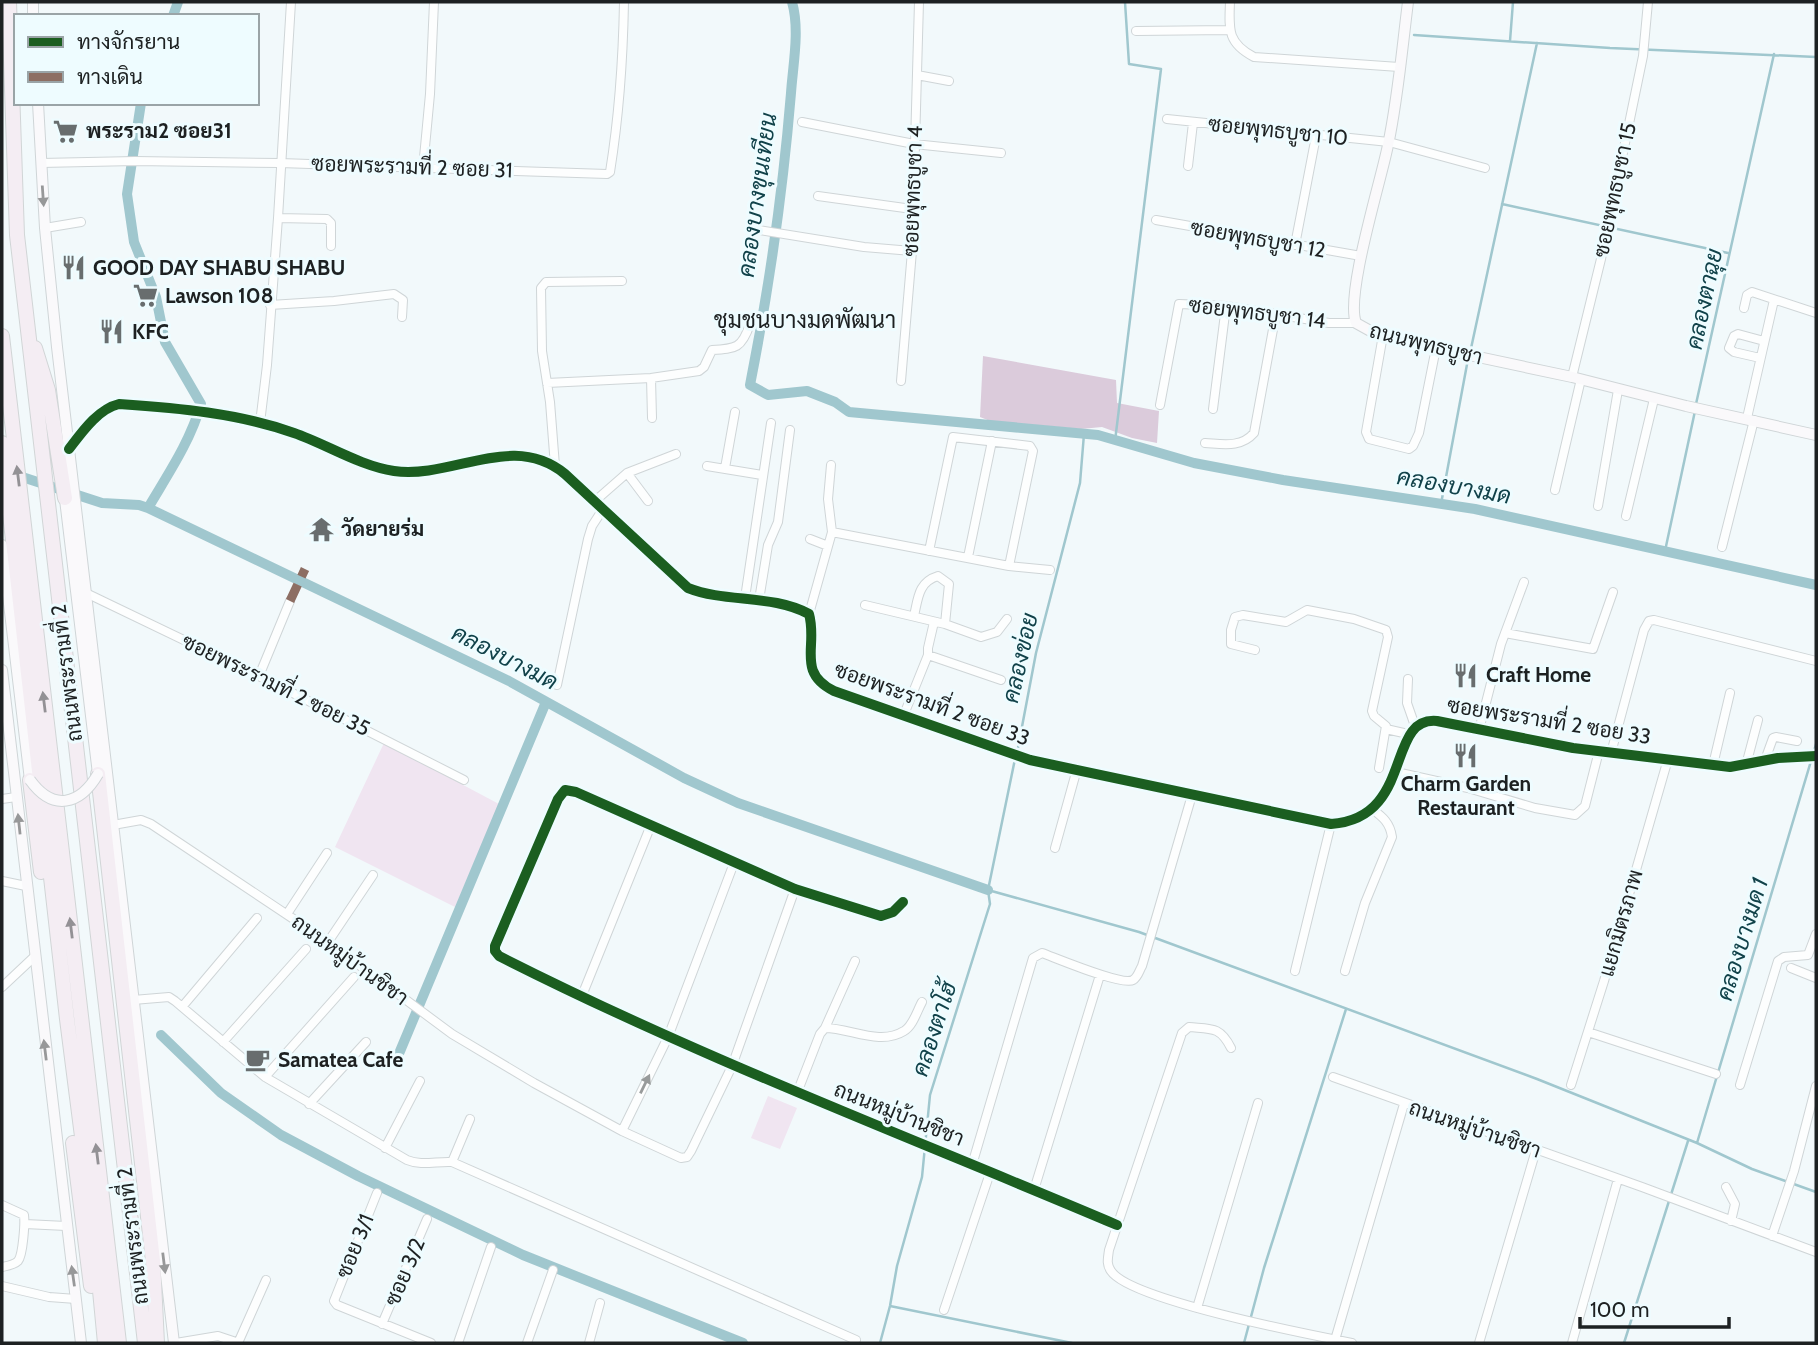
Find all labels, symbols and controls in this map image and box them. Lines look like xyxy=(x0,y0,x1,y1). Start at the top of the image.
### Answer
legend xyxy=(14,14,259,105)
text: ทางจักรยาน xyxy=(77,29,180,54)
text: ทางเดิน xyxy=(77,64,143,89)
water label: คลองบางขุนเทียน xyxy=(731,110,784,279)
street label: ซอยพุทธบูชา 10 xyxy=(1207,111,1349,153)
supermarket icon: พระราม2 ซอย31 xyxy=(52,117,80,145)
place label: พระราม2 ซอย31 xyxy=(86,118,232,143)
street label: ซอยพุทธบูชา 15 xyxy=(1588,120,1644,260)
street label: ซอยพุทธบูชา 4 xyxy=(898,125,930,257)
street label: ซอยพระรามที่ 2 ซอย 31 xyxy=(311,143,513,183)
one-way arrow xyxy=(38,185,49,207)
street label: ซอยพุทธบูชา 12 xyxy=(1188,214,1328,266)
water label: คลองตาฉุย xyxy=(1680,246,1730,352)
restaurant icon: GOOD DAY SHABU SHABU xyxy=(59,254,87,282)
place label: GOOD DAY SHABU SHABU xyxy=(93,255,345,280)
supermarket icon: Lawson 108 xyxy=(131,282,159,310)
place label: Lawson 108 xyxy=(165,283,273,308)
street label: ซอยพุทธบูชา 14 xyxy=(1187,292,1327,336)
district label: ชุมชนบางมดพัฒนา xyxy=(714,306,896,336)
street label: ถนนพุทธบูชา xyxy=(1366,317,1485,373)
restaurant icon: KFC xyxy=(98,318,126,346)
place label: KFC xyxy=(132,319,169,344)
water label: คลองบางมด xyxy=(1395,462,1513,510)
one-way arrow xyxy=(12,465,23,487)
temple icon: วัดยายร่ม xyxy=(307,515,335,543)
place label: วัดยายร่ม xyxy=(341,516,424,541)
street label: ถนนพระรามที่ 2 xyxy=(39,603,87,744)
water label: คลองข่อย xyxy=(996,610,1044,706)
water label: คลองบางมด xyxy=(447,618,563,696)
street label: ซอยพระรามที่ 2 ซอย 35 xyxy=(178,622,377,741)
street label: ซอยพระรามที่ 2 ซอย 33 xyxy=(831,650,1036,751)
restaurant icon: Craft Home xyxy=(1452,661,1480,689)
place label: Craft Home xyxy=(1486,662,1591,687)
street label: ซอยพระรามที่ 2 ซอย 33 xyxy=(1445,685,1654,749)
one-way arrow xyxy=(39,691,50,713)
restaurant icon: Charm Garden Restaurant xyxy=(1452,741,1480,769)
place label: Charm Garden Restaurant xyxy=(1401,771,1531,820)
one-way arrow xyxy=(14,813,25,835)
street label: แยกมิตรภาพ xyxy=(1593,866,1648,979)
water label: คลองบางมด 1 xyxy=(1710,874,1774,1004)
street label: ถนนหมู่บ้านชิชา xyxy=(285,909,413,1013)
one-way arrow xyxy=(65,917,76,939)
water label: คลองตาโฮ้ xyxy=(904,974,964,1080)
one-way arrow xyxy=(40,1039,51,1061)
cafe icon: Samatea Cafe xyxy=(244,1046,272,1074)
place label: Samatea Cafe xyxy=(278,1047,404,1072)
one-way arrow xyxy=(639,1074,650,1094)
street label: ถนนหมู่บ้านชิชา xyxy=(829,1076,968,1154)
street label: ถนนหมู่บ้านชิชา xyxy=(1405,1094,1544,1166)
one-way arrow xyxy=(92,1143,103,1165)
street label: ถนนพระรามที่ 2 xyxy=(105,1166,153,1307)
street label: ซอย 3/1 xyxy=(330,1210,379,1282)
street label: ซอย 3/2 xyxy=(379,1234,430,1309)
one-way arrow xyxy=(159,1252,170,1274)
one-way arrow xyxy=(67,1264,78,1286)
scale bar xyxy=(1580,1286,1729,1330)
text: 100 m xyxy=(1590,1297,1649,1322)

